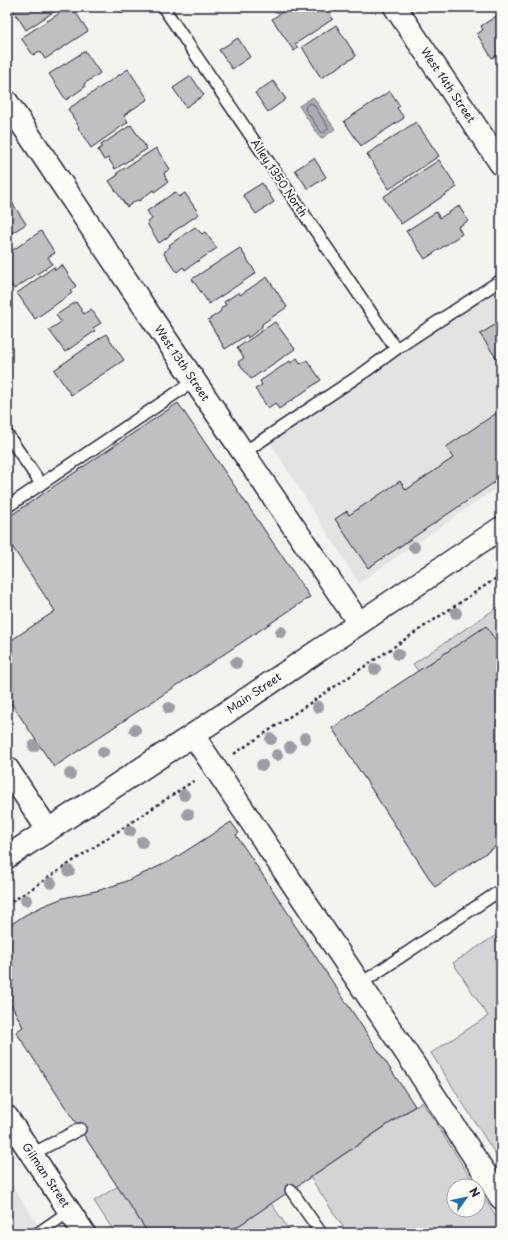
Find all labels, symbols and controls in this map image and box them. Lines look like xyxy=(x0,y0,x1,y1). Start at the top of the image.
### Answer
street label: West 14th Street xyxy=(417,44,480,126)
street label: Alley 1350 North xyxy=(247,135,312,220)
street label: West 13th Street xyxy=(151,321,214,405)
street label: Main Street xyxy=(223,668,285,717)
street label: Gilman Street xyxy=(18,1139,74,1211)
north arrow xyxy=(446,1178,486,1218)
text: N xyxy=(465,1184,484,1201)

